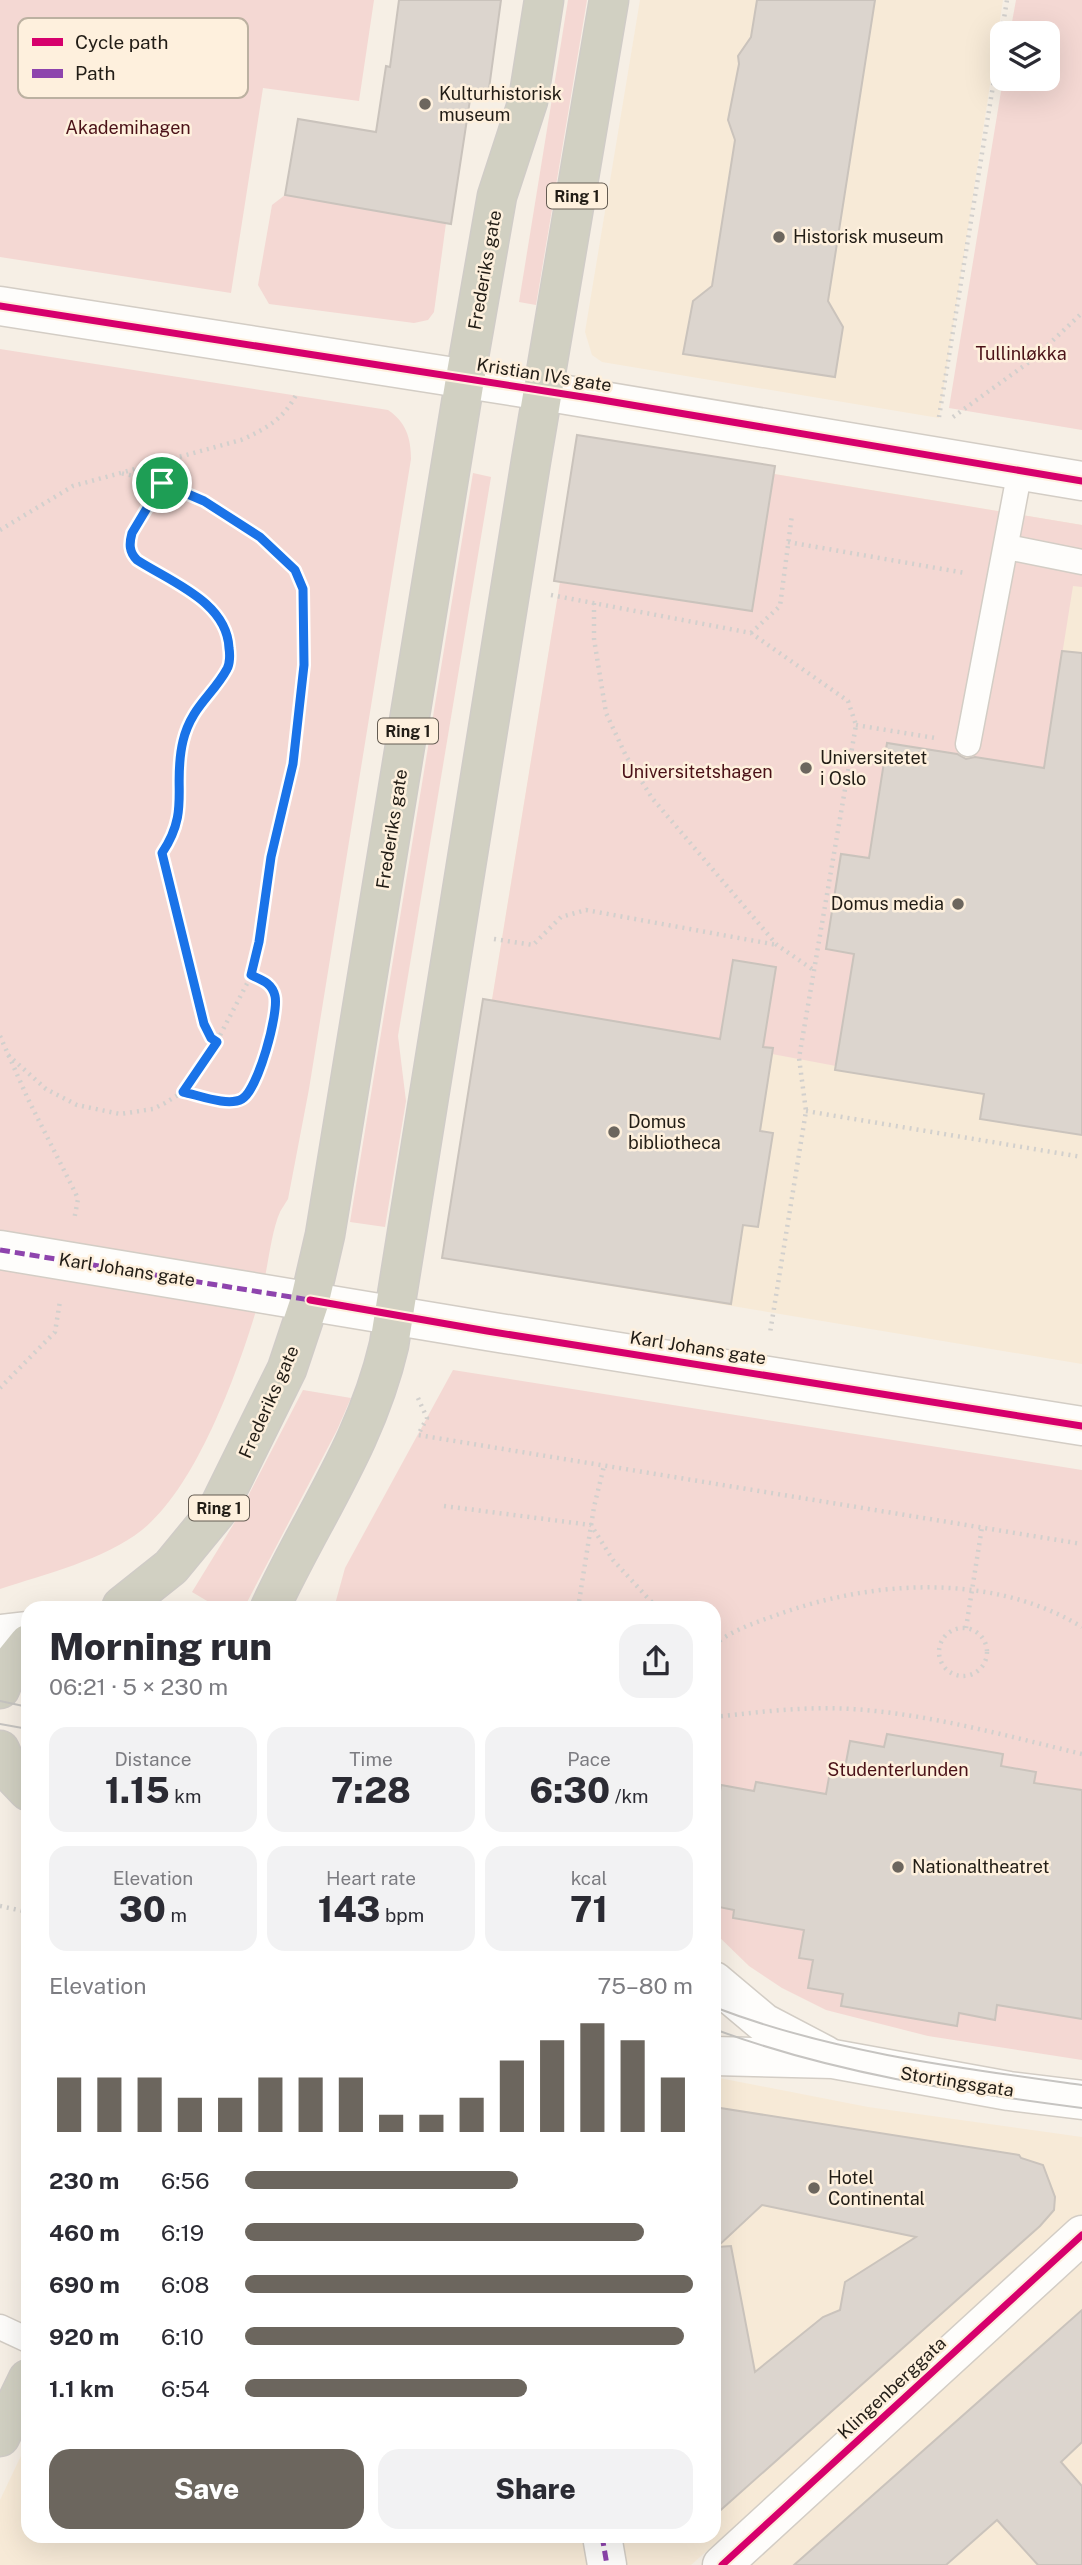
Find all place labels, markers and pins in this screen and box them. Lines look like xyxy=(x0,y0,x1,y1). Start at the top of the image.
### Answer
place label: Kulturhistorisk museum xyxy=(439,83,562,125)
marker: Kulturhistorisk museum xyxy=(417,96,433,112)
place label: Historisk museum xyxy=(793,226,944,247)
marker: Historisk museum xyxy=(771,229,787,245)
pin xyxy=(132,453,192,513)
place label: Universitetet i Oslo xyxy=(820,747,927,789)
marker: Universitetet i Oslo xyxy=(798,760,814,776)
place label: Domus media xyxy=(831,893,944,914)
marker: Domus media xyxy=(950,896,966,912)
place label: Domus bibliotheca xyxy=(628,1111,721,1153)
marker: Domus bibliotheca xyxy=(606,1124,622,1140)
place label: Nationaltheatret xyxy=(912,1856,1050,1877)
marker: Nationaltheatret xyxy=(890,1859,906,1875)
place label: Hotel Continental xyxy=(828,2167,925,2209)
marker: Hotel Continental xyxy=(806,2180,822,2196)

